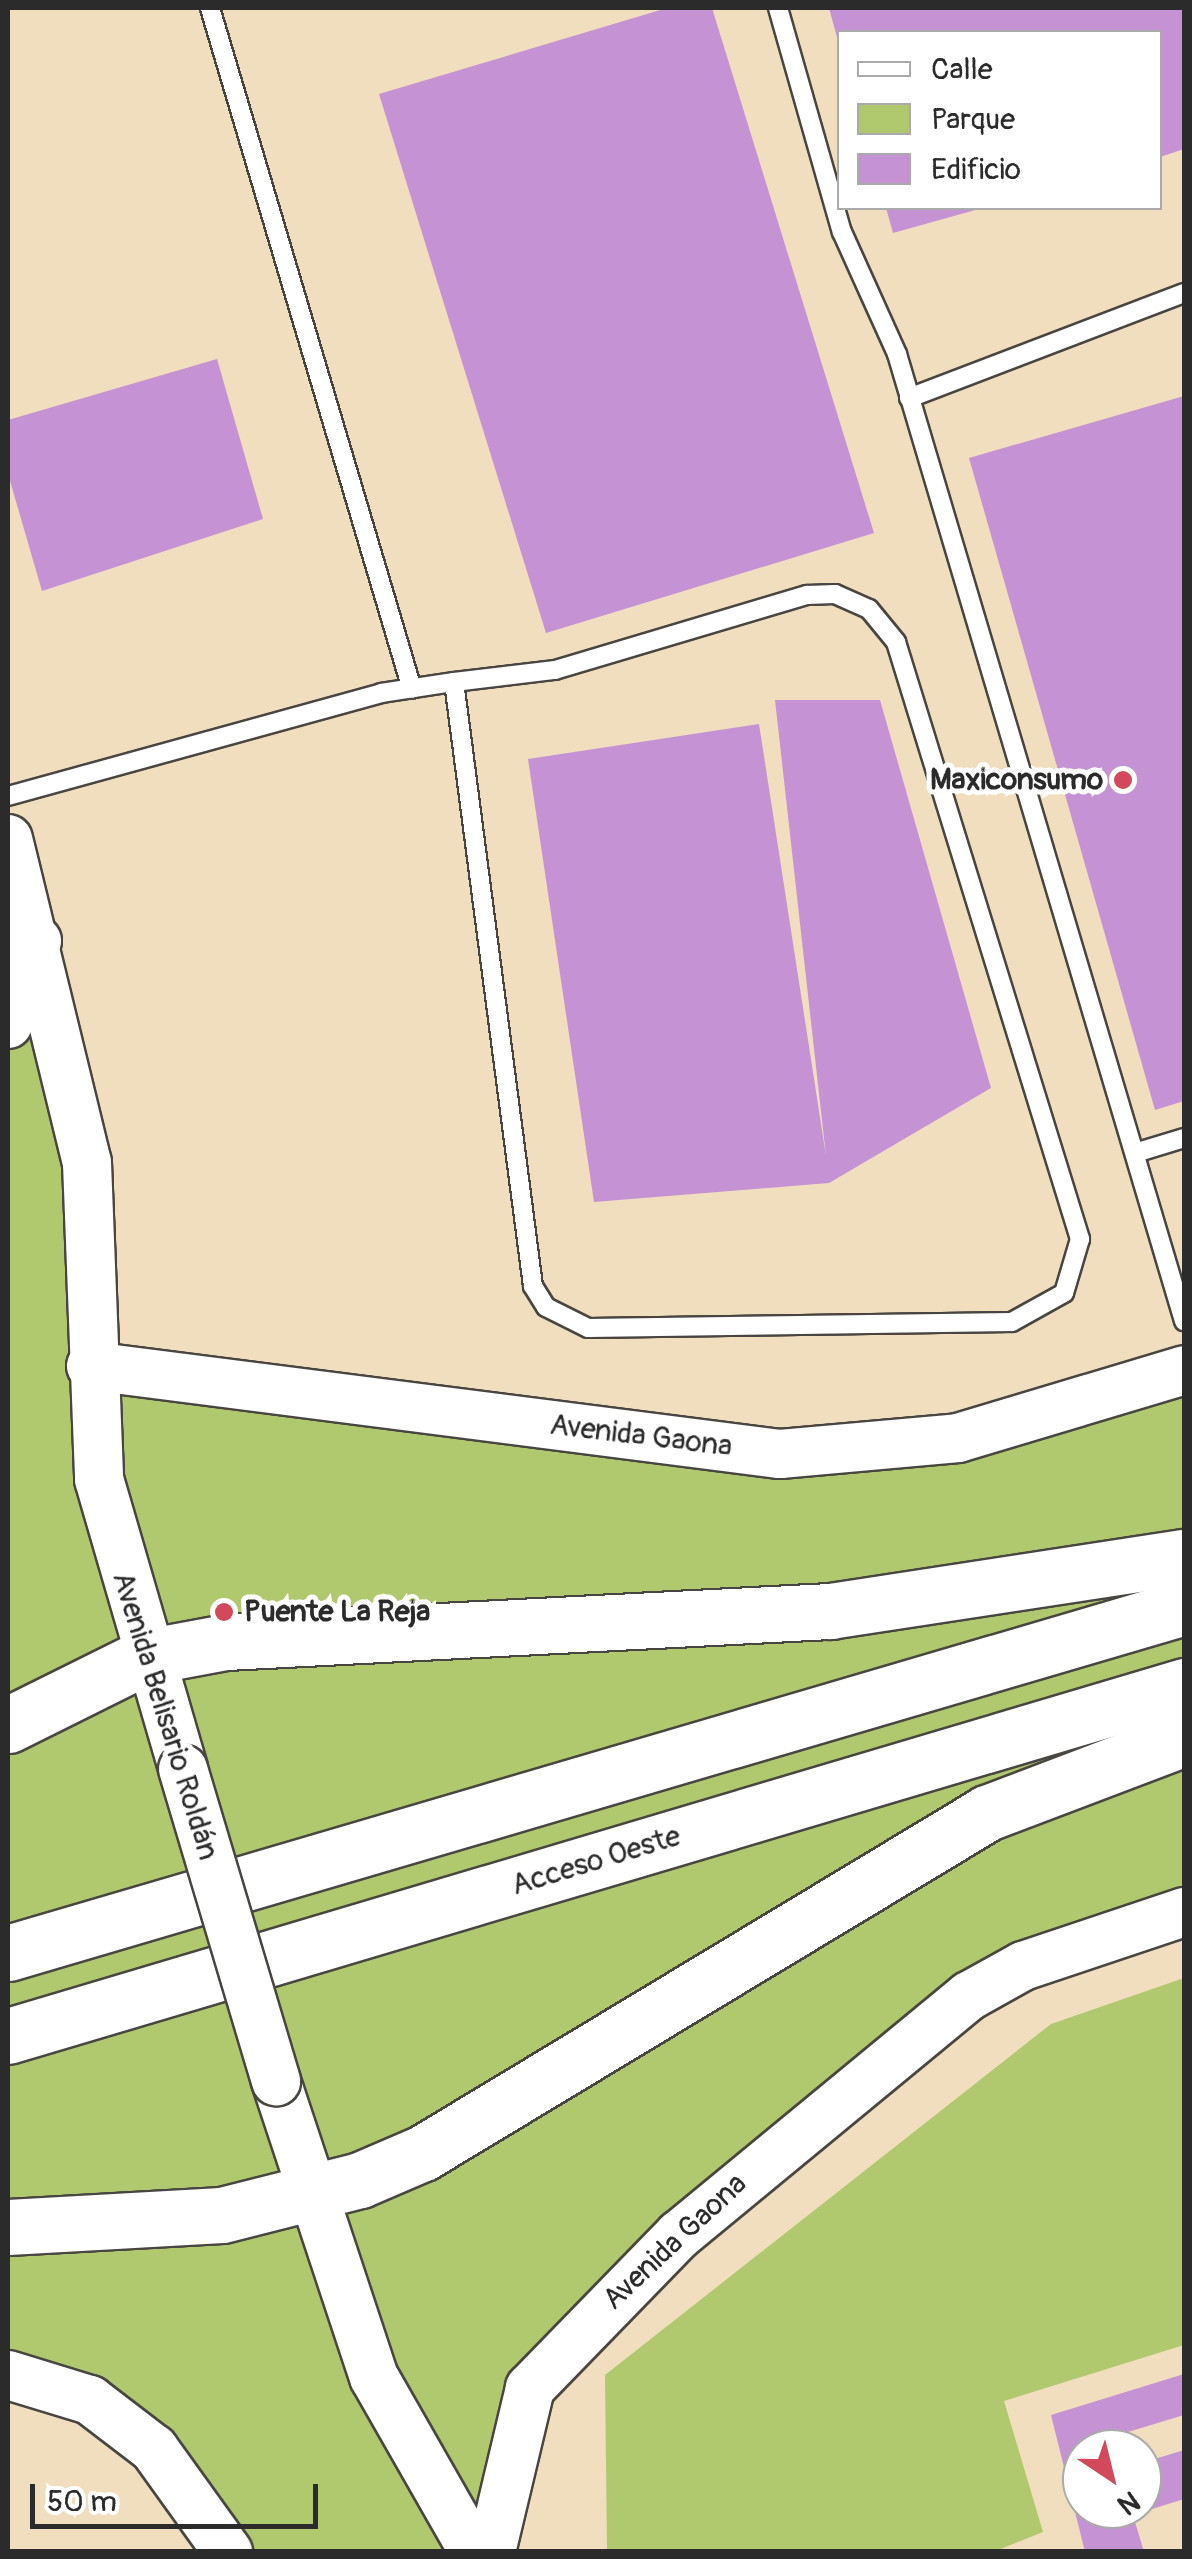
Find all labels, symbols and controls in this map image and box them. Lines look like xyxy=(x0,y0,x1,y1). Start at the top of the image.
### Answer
legend xyxy=(837,30,1162,210)
text: Calle xyxy=(931,51,993,88)
text: Parque xyxy=(931,101,1015,138)
text: Edificio xyxy=(931,151,1021,188)
place label: Maxiconsumo xyxy=(930,762,1103,798)
marker: Maxiconsumo xyxy=(1112,769,1134,791)
street label: Avenida Gaona xyxy=(548,1407,734,1465)
street label: Avenida Belisario Roldán xyxy=(104,1568,226,1864)
place label: Puente La Reja xyxy=(244,1594,430,1630)
marker: Puente La Reja xyxy=(213,1601,235,1623)
street label: Acceso Oeste xyxy=(507,1818,685,1904)
street label: Avenida Gaona xyxy=(596,2166,754,2318)
north arrow xyxy=(1062,2429,1162,2529)
scale bar xyxy=(35,2464,322,2526)
text: 50 m xyxy=(47,2483,117,2520)
text: N xyxy=(1111,2483,1146,2522)

